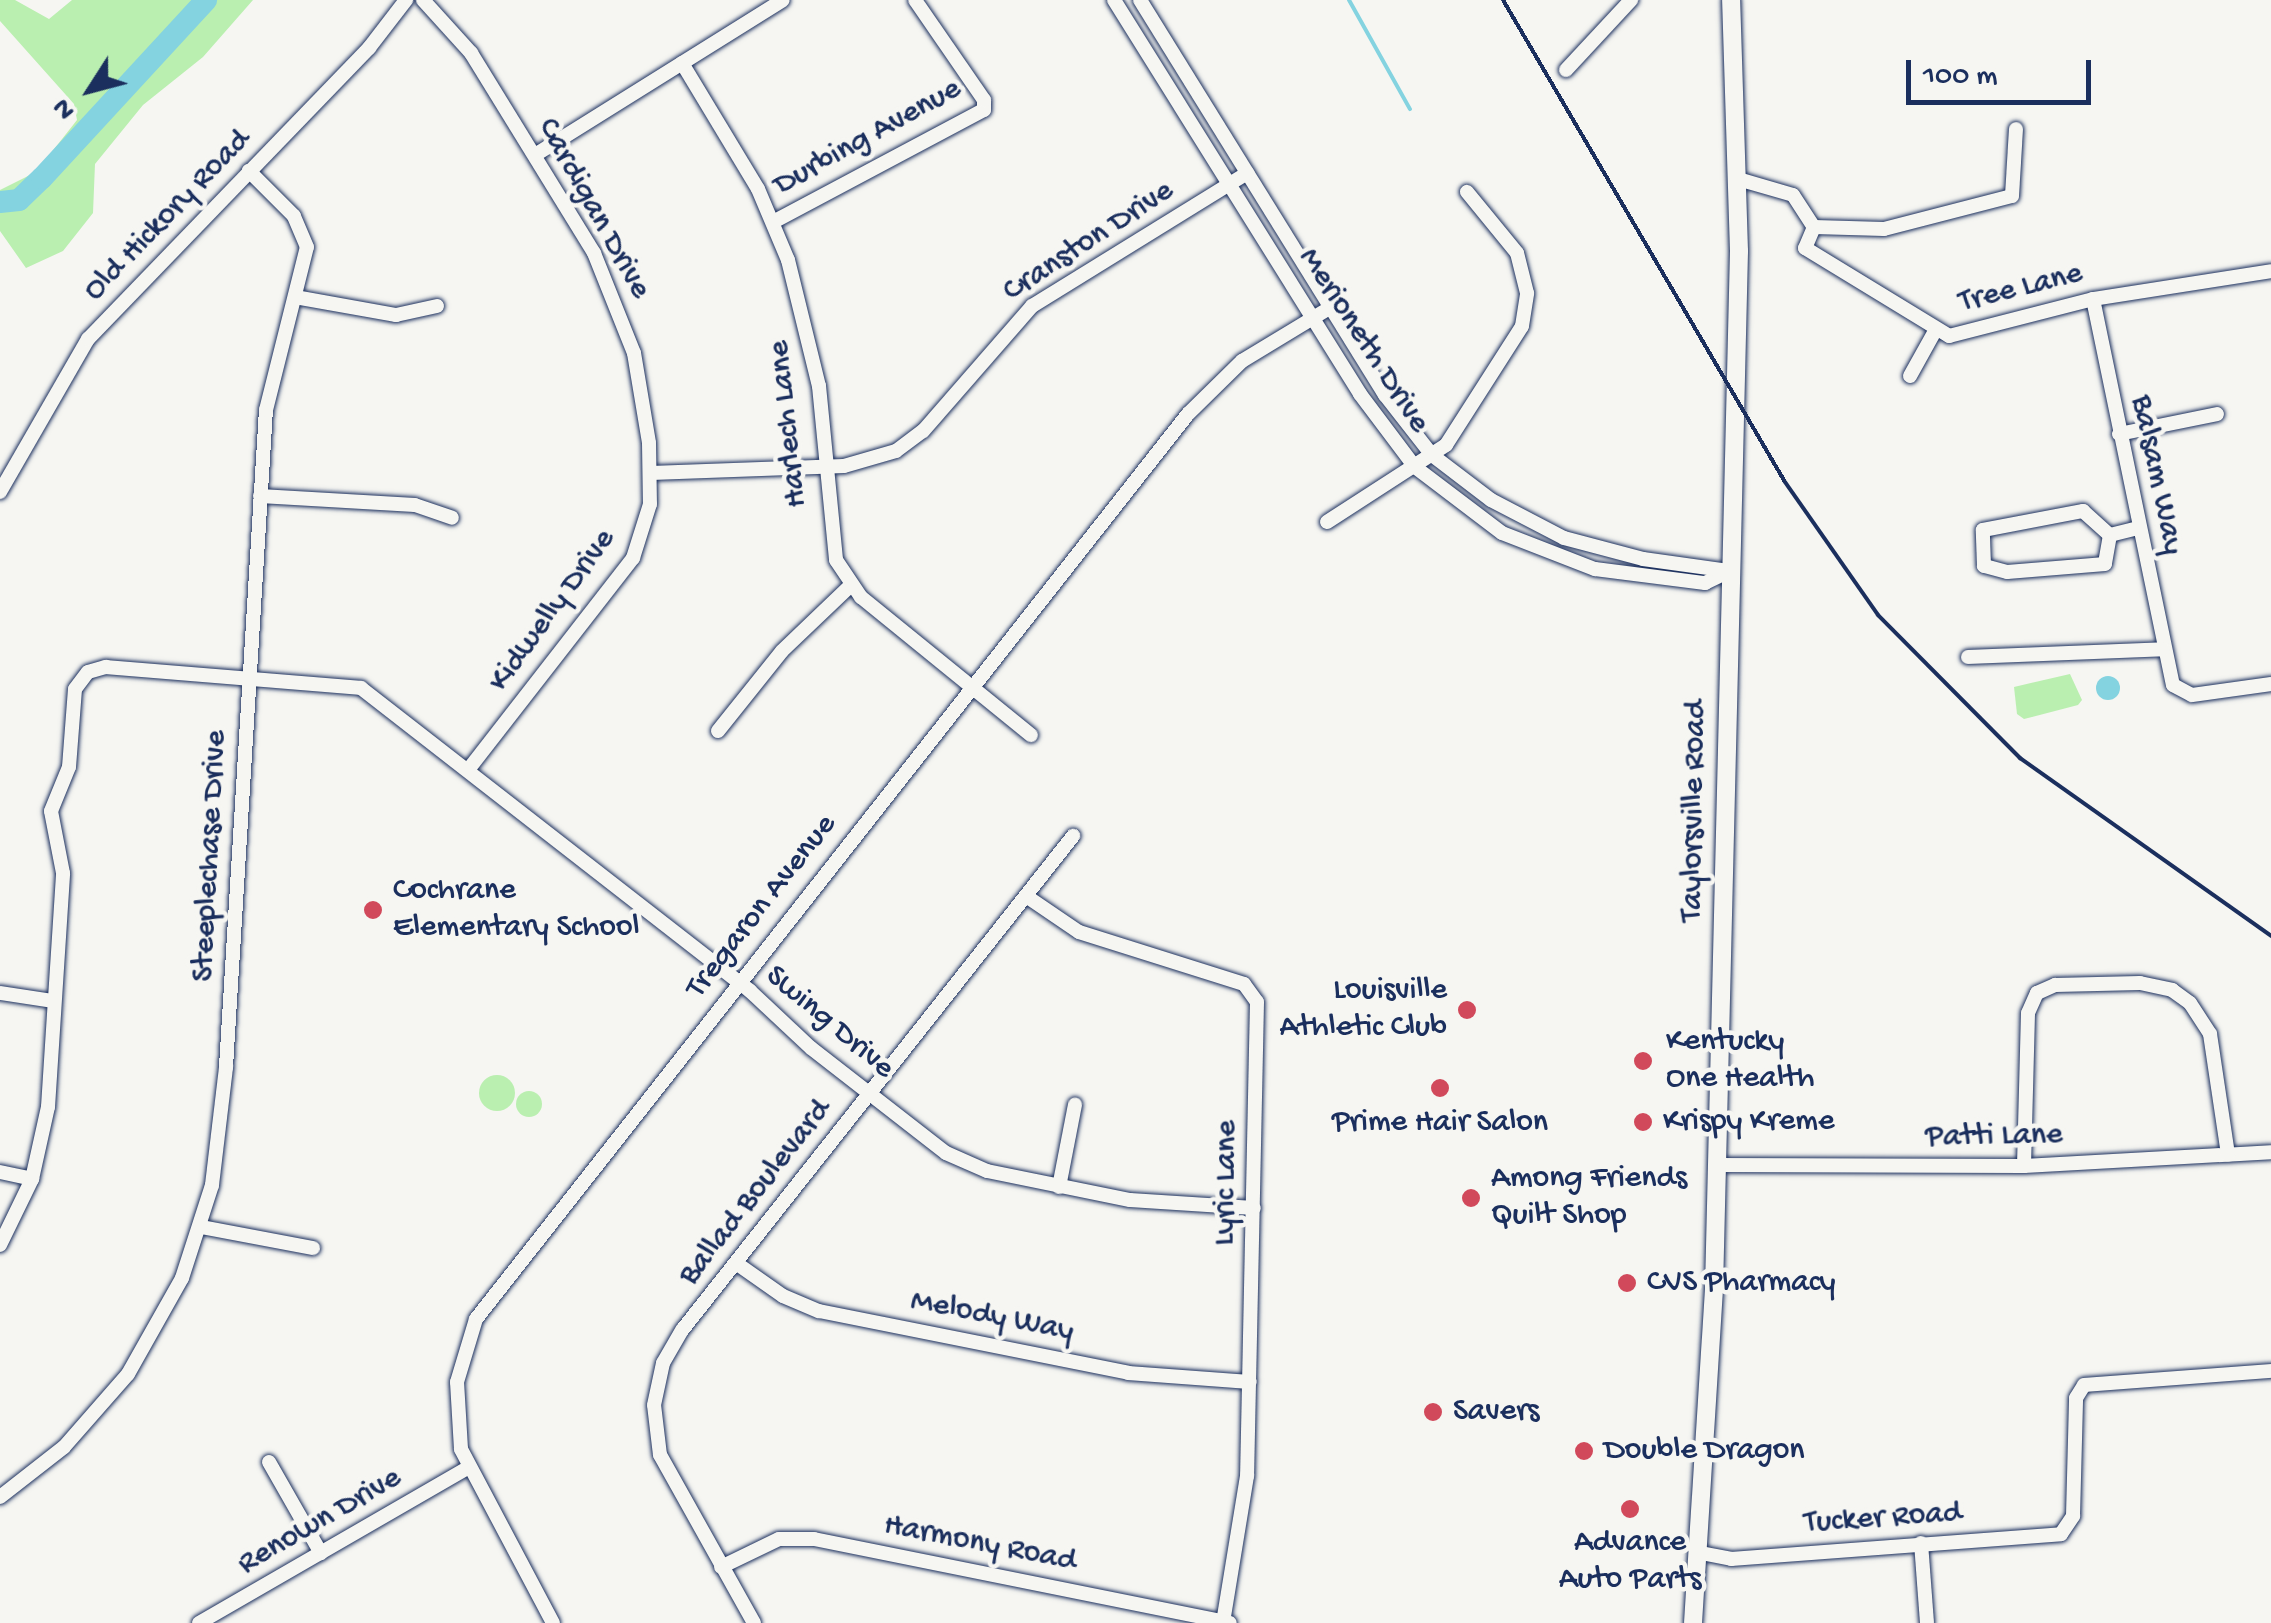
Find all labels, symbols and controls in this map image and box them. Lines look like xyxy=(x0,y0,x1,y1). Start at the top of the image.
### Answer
north arrow xyxy=(40,40,140,140)
scale bar xyxy=(1911,40,2096,102)
text: 100 m xyxy=(1923,60,1998,95)
street label: Durbing Avenue xyxy=(768,71,968,205)
text: N xyxy=(47,91,84,125)
street label: Cardigan Drive xyxy=(528,112,658,306)
street label: Old Hickory Road xyxy=(76,122,260,310)
street label: Cranston Drive xyxy=(997,173,1181,311)
street label: Merioneth Drive xyxy=(1289,241,1437,441)
street label: Tree Lane xyxy=(1955,255,2087,323)
street label: Harlech Lane xyxy=(761,339,817,509)
street label: Balsam Way xyxy=(2120,392,2192,558)
street label: Kidwelly Drive xyxy=(481,522,625,700)
street label: Taylorsville Road xyxy=(1674,700,1716,922)
street label: Steeplechase Drive xyxy=(185,729,237,983)
street label: Tregaron Avenue xyxy=(678,807,846,1007)
place label: Cochrane Elementary School xyxy=(393,873,640,948)
marker: Cochrane Elementary School xyxy=(362,899,384,921)
street label: Swing Drive xyxy=(756,958,902,1088)
place label: Louisville Athletic Club xyxy=(1280,973,1447,1048)
marker: Louisville Athletic Club xyxy=(1456,999,1478,1021)
place label: Kentucky One Health xyxy=(1666,1024,1814,1099)
marker: Kentucky One Health xyxy=(1630,1048,1656,1074)
marker: Prime Hair Salon xyxy=(1429,1077,1451,1099)
street label: Ballad Boulevard xyxy=(671,1092,841,1294)
place label: Krispy Kreme xyxy=(1663,1103,1834,1141)
place label: Prime Hair Salon xyxy=(1332,1104,1548,1142)
marker: Krispy Kreme xyxy=(1632,1111,1654,1133)
street label: Patti Lane xyxy=(1925,1117,2063,1157)
street label: Lyric Lane xyxy=(1207,1120,1247,1246)
place label: Among Friends Quilt Shop xyxy=(1491,1161,1687,1236)
marker: Among Friends Quilt Shop xyxy=(1460,1187,1482,1209)
place label: CVS Pharmacy xyxy=(1647,1264,1836,1302)
marker: CVS Pharmacy xyxy=(1616,1272,1638,1294)
street label: Melody Way xyxy=(907,1282,1077,1352)
place label: Savers xyxy=(1453,1393,1539,1431)
marker: Savers xyxy=(1422,1401,1444,1423)
place label: Double Dragon xyxy=(1604,1432,1804,1470)
marker: Double Dragon xyxy=(1573,1440,1595,1462)
street label: Renown Drive xyxy=(231,1460,409,1584)
street label: Tucker Road xyxy=(1803,1494,1963,1544)
marker: Advance Auto Parts xyxy=(1619,1498,1641,1520)
street label: Harmony Road xyxy=(881,1507,1079,1581)
place label: Advance Auto Parts xyxy=(1559,1525,1701,1600)

